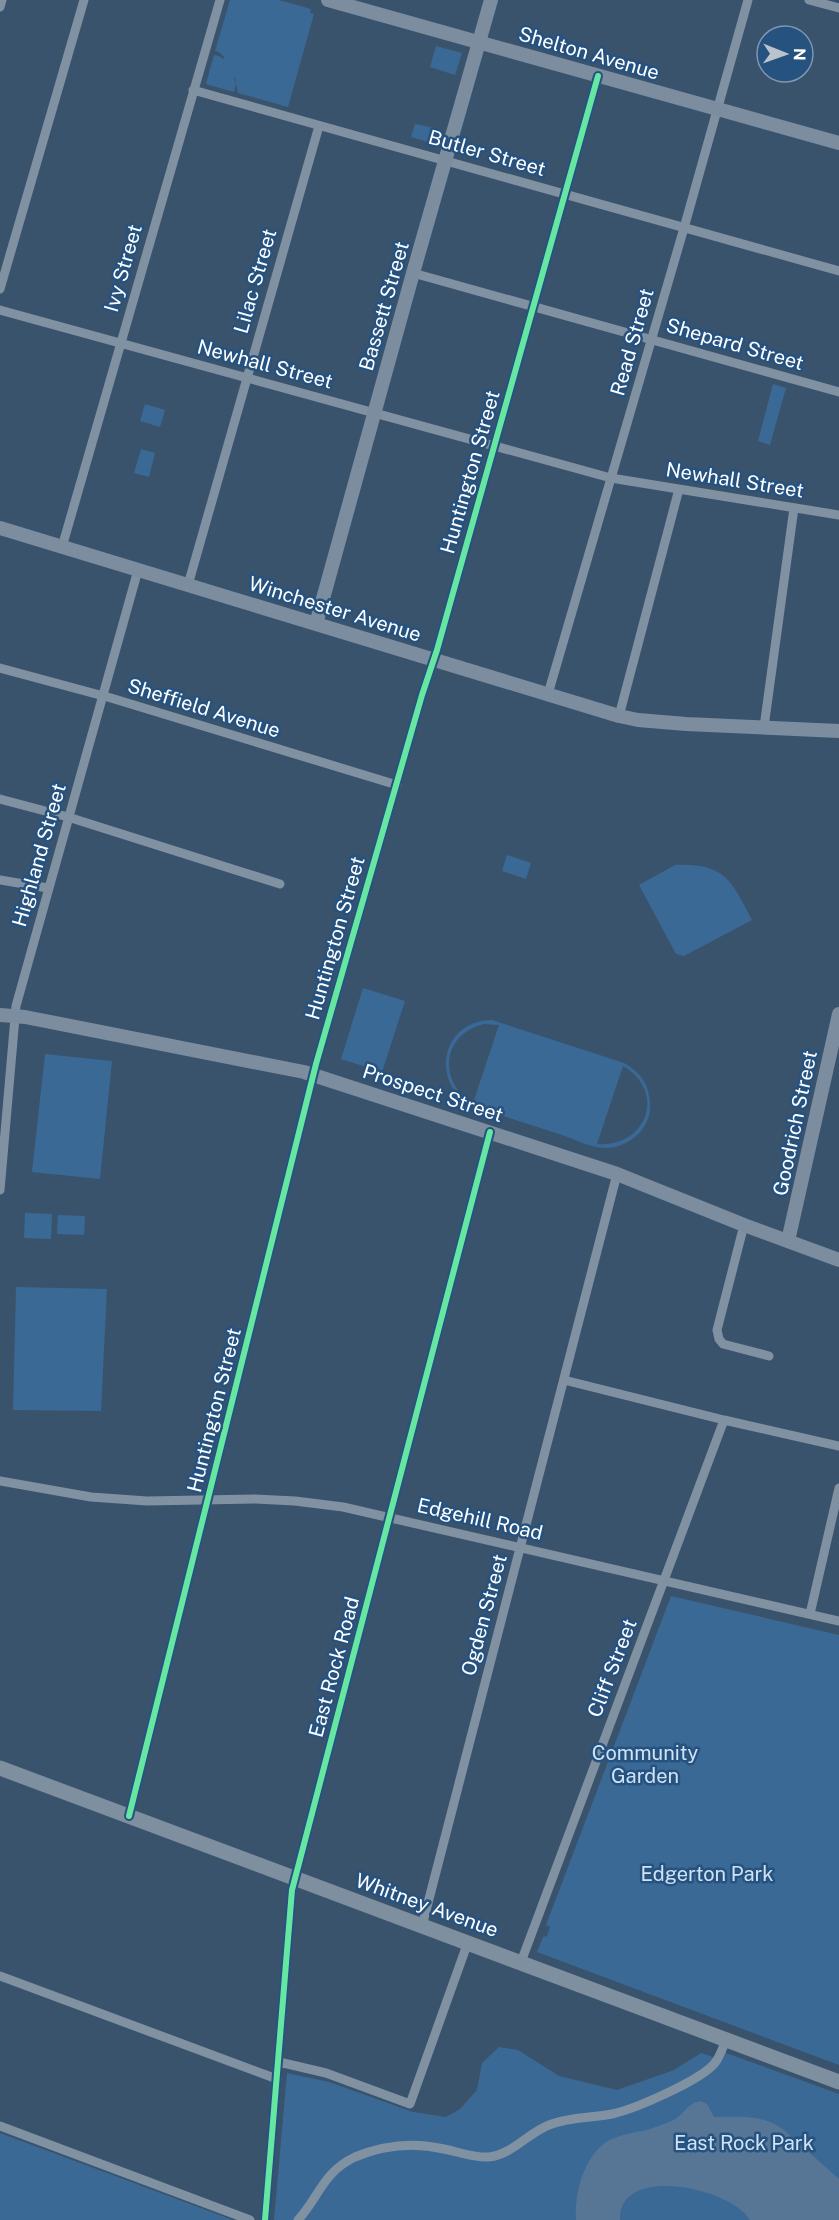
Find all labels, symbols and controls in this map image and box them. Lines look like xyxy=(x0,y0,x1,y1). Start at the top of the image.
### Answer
street label: Shelton Avenue xyxy=(516,21,662,85)
north arrow xyxy=(755,24,815,84)
text: N xyxy=(790,48,809,61)
street label: Butler Street xyxy=(426,125,548,181)
street label: Ivy Street xyxy=(99,221,147,315)
street label: Lilac Street xyxy=(229,226,281,336)
street label: Bassett Street xyxy=(354,239,414,373)
street label: Read Street xyxy=(605,286,659,398)
street label: Shepard Street xyxy=(663,313,807,375)
street label: Newhall Street xyxy=(195,334,335,394)
street label: Huntington Street xyxy=(435,388,505,556)
street label: Newhall Street xyxy=(664,457,806,503)
street label: Winchester Avenue xyxy=(246,571,424,647)
street label: Sheffield Avenue xyxy=(125,673,283,743)
street label: Highland Street xyxy=(7,781,71,929)
street label: Huntington Street xyxy=(300,854,370,1022)
street label: Goodrich Street xyxy=(768,1048,822,1198)
street label: Prospect Street xyxy=(360,1059,506,1127)
street label: Huntington Street xyxy=(182,1325,246,1495)
street label: Edgehill Road xyxy=(415,1493,545,1545)
street label: Ogden Street xyxy=(456,1552,512,1678)
street label: East Rock Road xyxy=(304,1594,364,1740)
street label: Cliff Street xyxy=(582,1615,642,1721)
park label: Community Garden xyxy=(592,1741,698,1788)
park label: Edgerton Park xyxy=(640,1862,774,1886)
street label: Whitney Avenue xyxy=(352,1868,502,1942)
park label: East Rock Park xyxy=(674,2131,814,2155)

